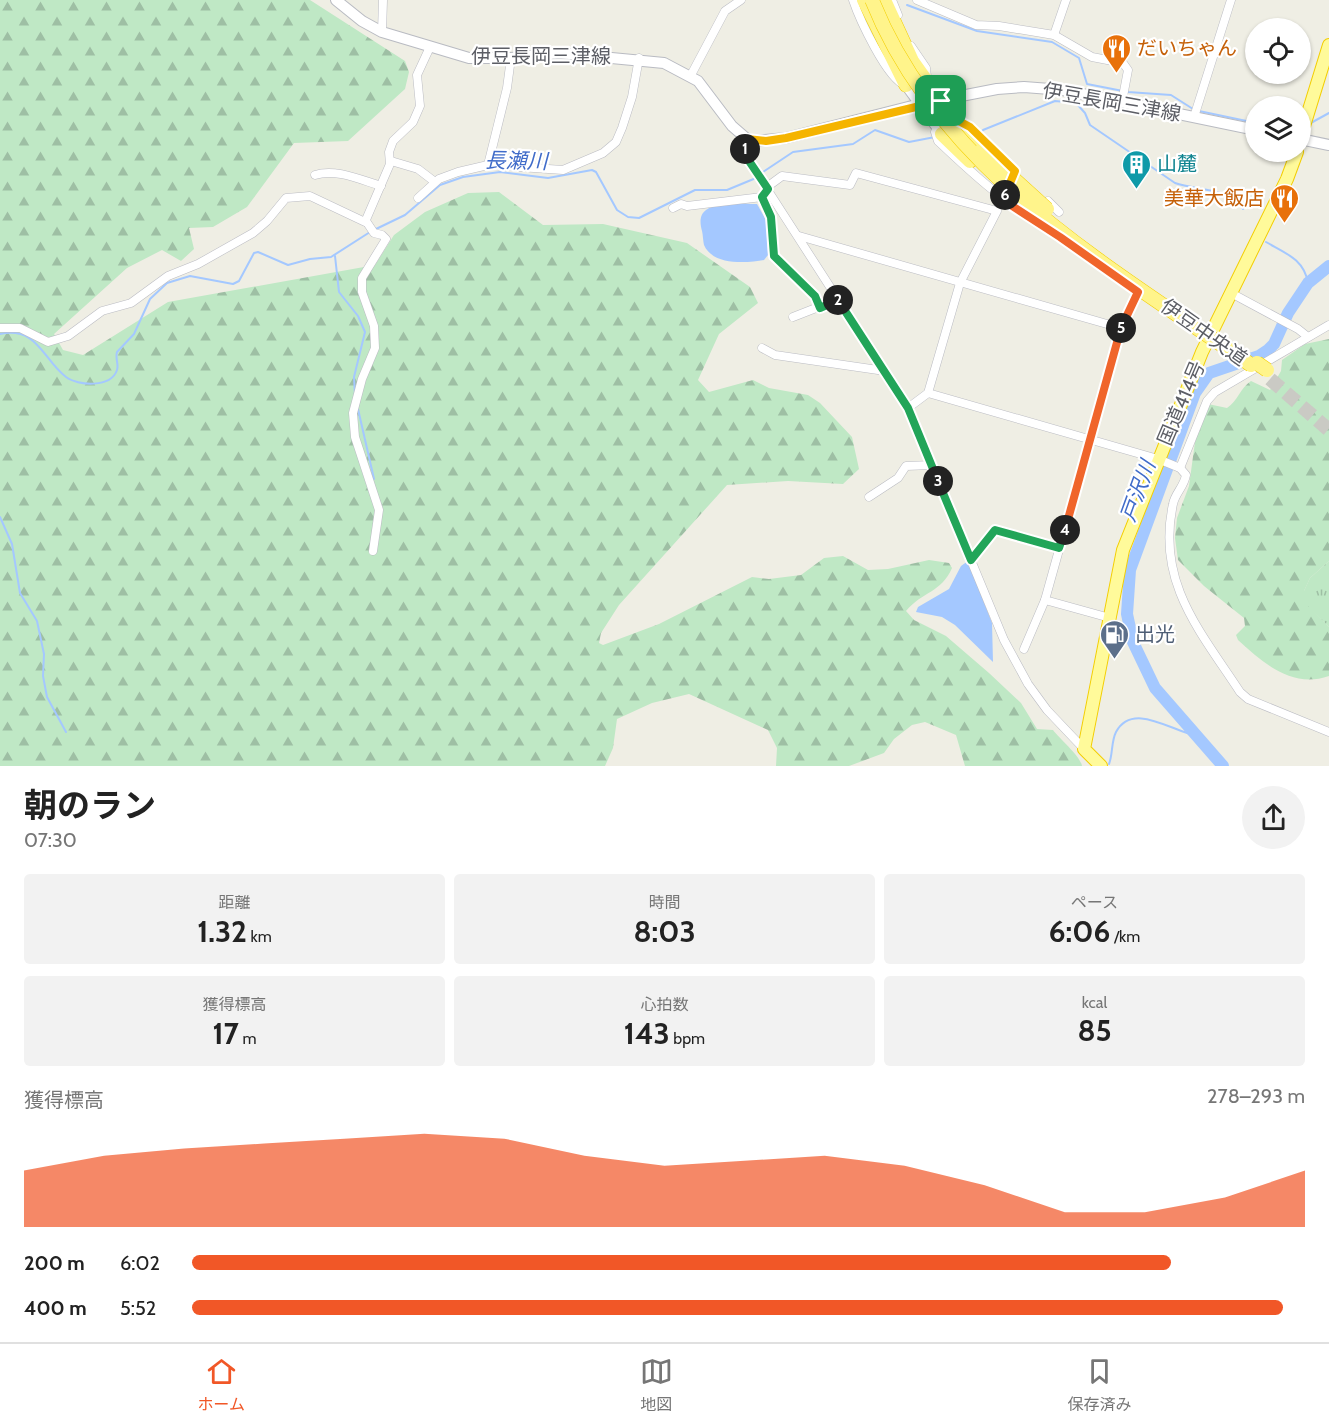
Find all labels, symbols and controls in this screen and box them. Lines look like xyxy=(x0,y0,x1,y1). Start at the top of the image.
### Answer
map controls xyxy=(1245,18,1311,162)
button: locate xyxy=(1245,18,1311,84)
restaurant icon: だいちゃん xyxy=(1100,32,1132,74)
place label: だいちゃん xyxy=(1137,36,1237,60)
street label: 伊豆長岡三津線 xyxy=(471,44,611,68)
pin xyxy=(915,75,966,126)
street label: 伊豆長岡三津線 xyxy=(1041,78,1183,126)
icon: arrive xyxy=(924,84,957,117)
button: layers xyxy=(1245,96,1311,162)
pin: 1 xyxy=(730,134,760,164)
text: 1 xyxy=(742,139,748,158)
water label: 長瀬川 xyxy=(484,147,550,174)
building icon: 山麓 xyxy=(1120,148,1152,190)
place label: 山麓 xyxy=(1157,152,1197,176)
pin: 6 xyxy=(990,180,1020,210)
restaurant icon: 美華大飯店 xyxy=(1269,182,1301,224)
text: 6 xyxy=(1001,185,1010,204)
place label: 美華大飯店 xyxy=(1164,186,1264,210)
pin: 2 xyxy=(823,285,853,315)
text: 2 xyxy=(834,290,842,309)
street label: 伊豆中央道 xyxy=(1156,293,1252,371)
pin: 5 xyxy=(1106,313,1136,343)
text: 5 xyxy=(1117,318,1125,337)
street label: 国道414号 xyxy=(1152,357,1210,449)
water label: 戸沢川 xyxy=(1115,455,1161,525)
pin: 3 xyxy=(923,466,953,496)
text: 3 xyxy=(934,471,942,490)
pin: 4 xyxy=(1050,515,1080,545)
text: 4 xyxy=(1060,520,1070,539)
fuel station icon: 出光 xyxy=(1098,618,1130,660)
place label: 出光 xyxy=(1135,622,1175,646)
text: 朝のラン xyxy=(24,785,156,825)
button: share xyxy=(1242,786,1305,849)
text: 07:30 xyxy=(24,828,77,852)
text: 距離 xyxy=(218,893,251,912)
text: 時間 xyxy=(648,893,681,912)
text: ペース xyxy=(1071,893,1118,912)
text: 1.32 xyxy=(197,913,247,950)
text: 8:03 xyxy=(633,913,696,950)
text: 6:06 xyxy=(1049,913,1110,950)
text: km xyxy=(247,927,272,946)
text: /km xyxy=(1110,927,1140,946)
text: kcal xyxy=(1082,993,1107,1012)
text: 獲得標高 xyxy=(202,995,267,1014)
text: 心拍数 xyxy=(640,995,689,1014)
text: 85 xyxy=(1077,1012,1112,1049)
text: 17 xyxy=(212,1015,239,1052)
text: 143 xyxy=(624,1015,670,1052)
text: m xyxy=(239,1029,257,1048)
text: bpm xyxy=(670,1029,705,1048)
text: 278–293 m xyxy=(1207,1084,1305,1108)
text: 獲得標高 xyxy=(24,1088,104,1112)
text: 200 m xyxy=(24,1251,85,1275)
text: 6:02 xyxy=(120,1251,160,1275)
text: 400 m xyxy=(24,1296,87,1320)
text: 5:52 xyxy=(120,1296,156,1320)
tab: ホーム xyxy=(197,1355,245,1415)
tab: 地図 xyxy=(640,1355,673,1415)
tab: 保存済み xyxy=(1068,1355,1132,1415)

